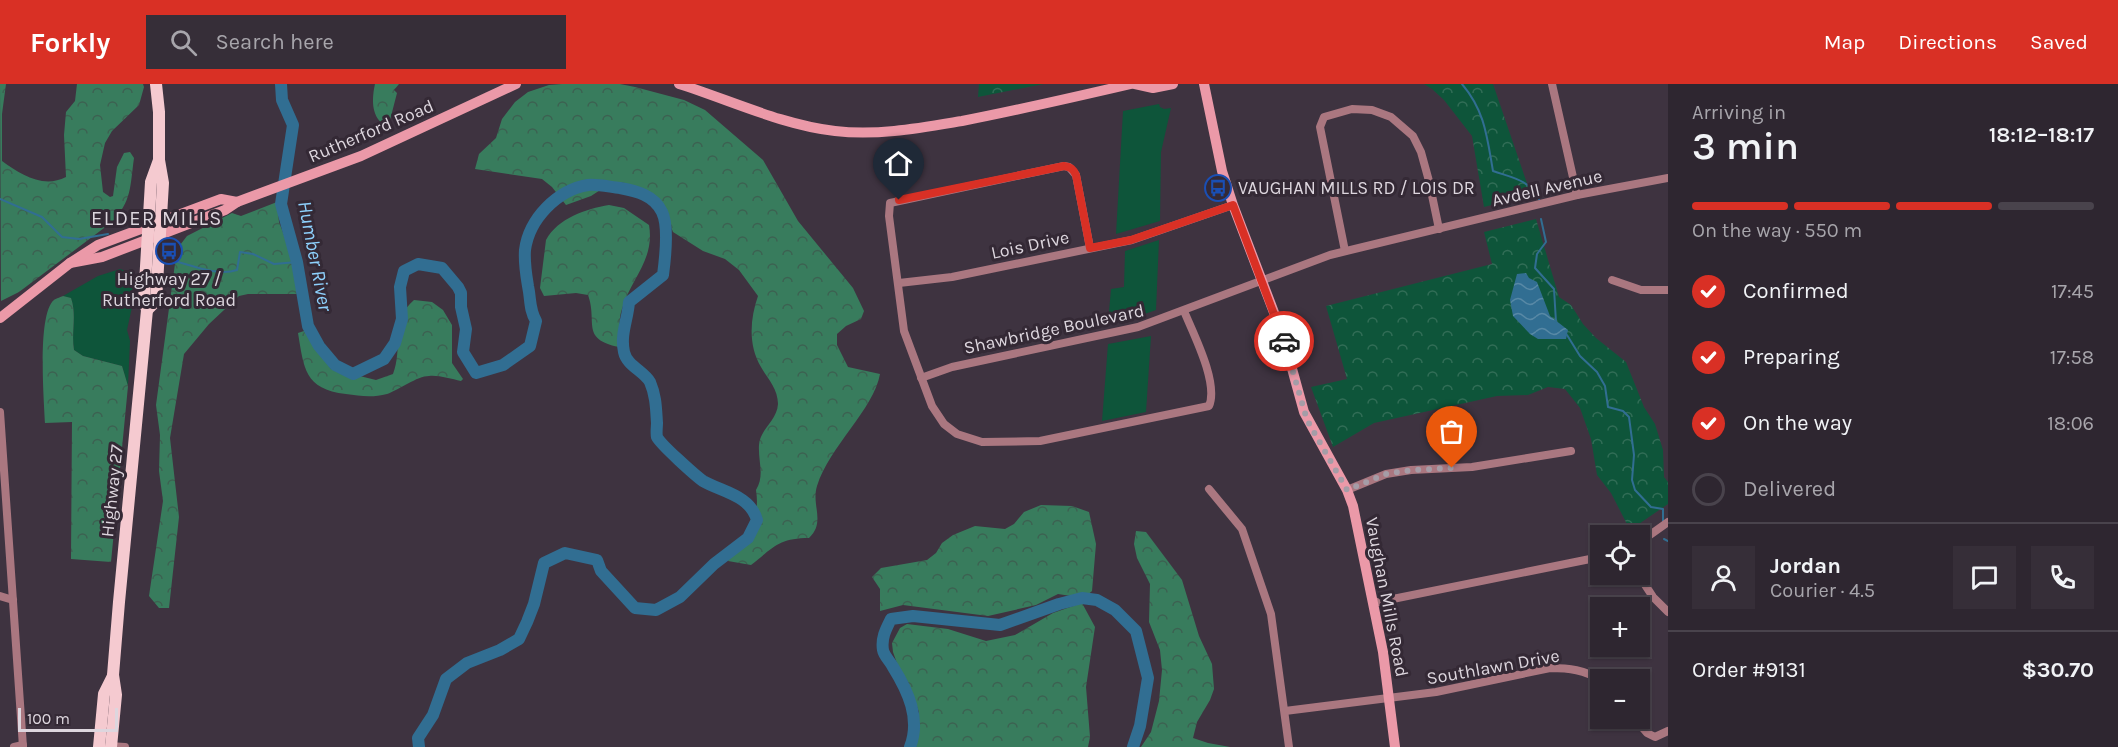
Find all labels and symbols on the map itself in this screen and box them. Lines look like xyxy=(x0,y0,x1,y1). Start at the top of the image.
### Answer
street label: Rutherford Road xyxy=(305,95,437,167)
pin xyxy=(873,138,924,200)
street label: Avdell Avenue xyxy=(1490,165,1604,211)
bus stop icon: VAUGHAN MILLS RD / LOIS DR xyxy=(1203,173,1233,203)
place label: VAUGHAN MILLS RD / LOIS DR xyxy=(1238,177,1475,199)
water label: Humber River xyxy=(293,199,337,314)
district label: ELDER MILLS xyxy=(91,207,223,230)
street label: Lois Drive xyxy=(989,226,1071,264)
bus stop icon: Highway 27 / Rutherford Road xyxy=(154,236,184,266)
place label: Highway 27 / Rutherford Road xyxy=(102,268,236,311)
street label: Shawbridge Boulevard xyxy=(962,299,1146,359)
courier xyxy=(1254,311,1314,371)
pin xyxy=(1426,406,1477,468)
street label: Highway 27 xyxy=(96,443,128,538)
street label: Vaughan Mills Road xyxy=(1361,515,1413,679)
street label: Southlawn Drive xyxy=(1425,644,1561,690)
scale bar xyxy=(18,705,118,732)

